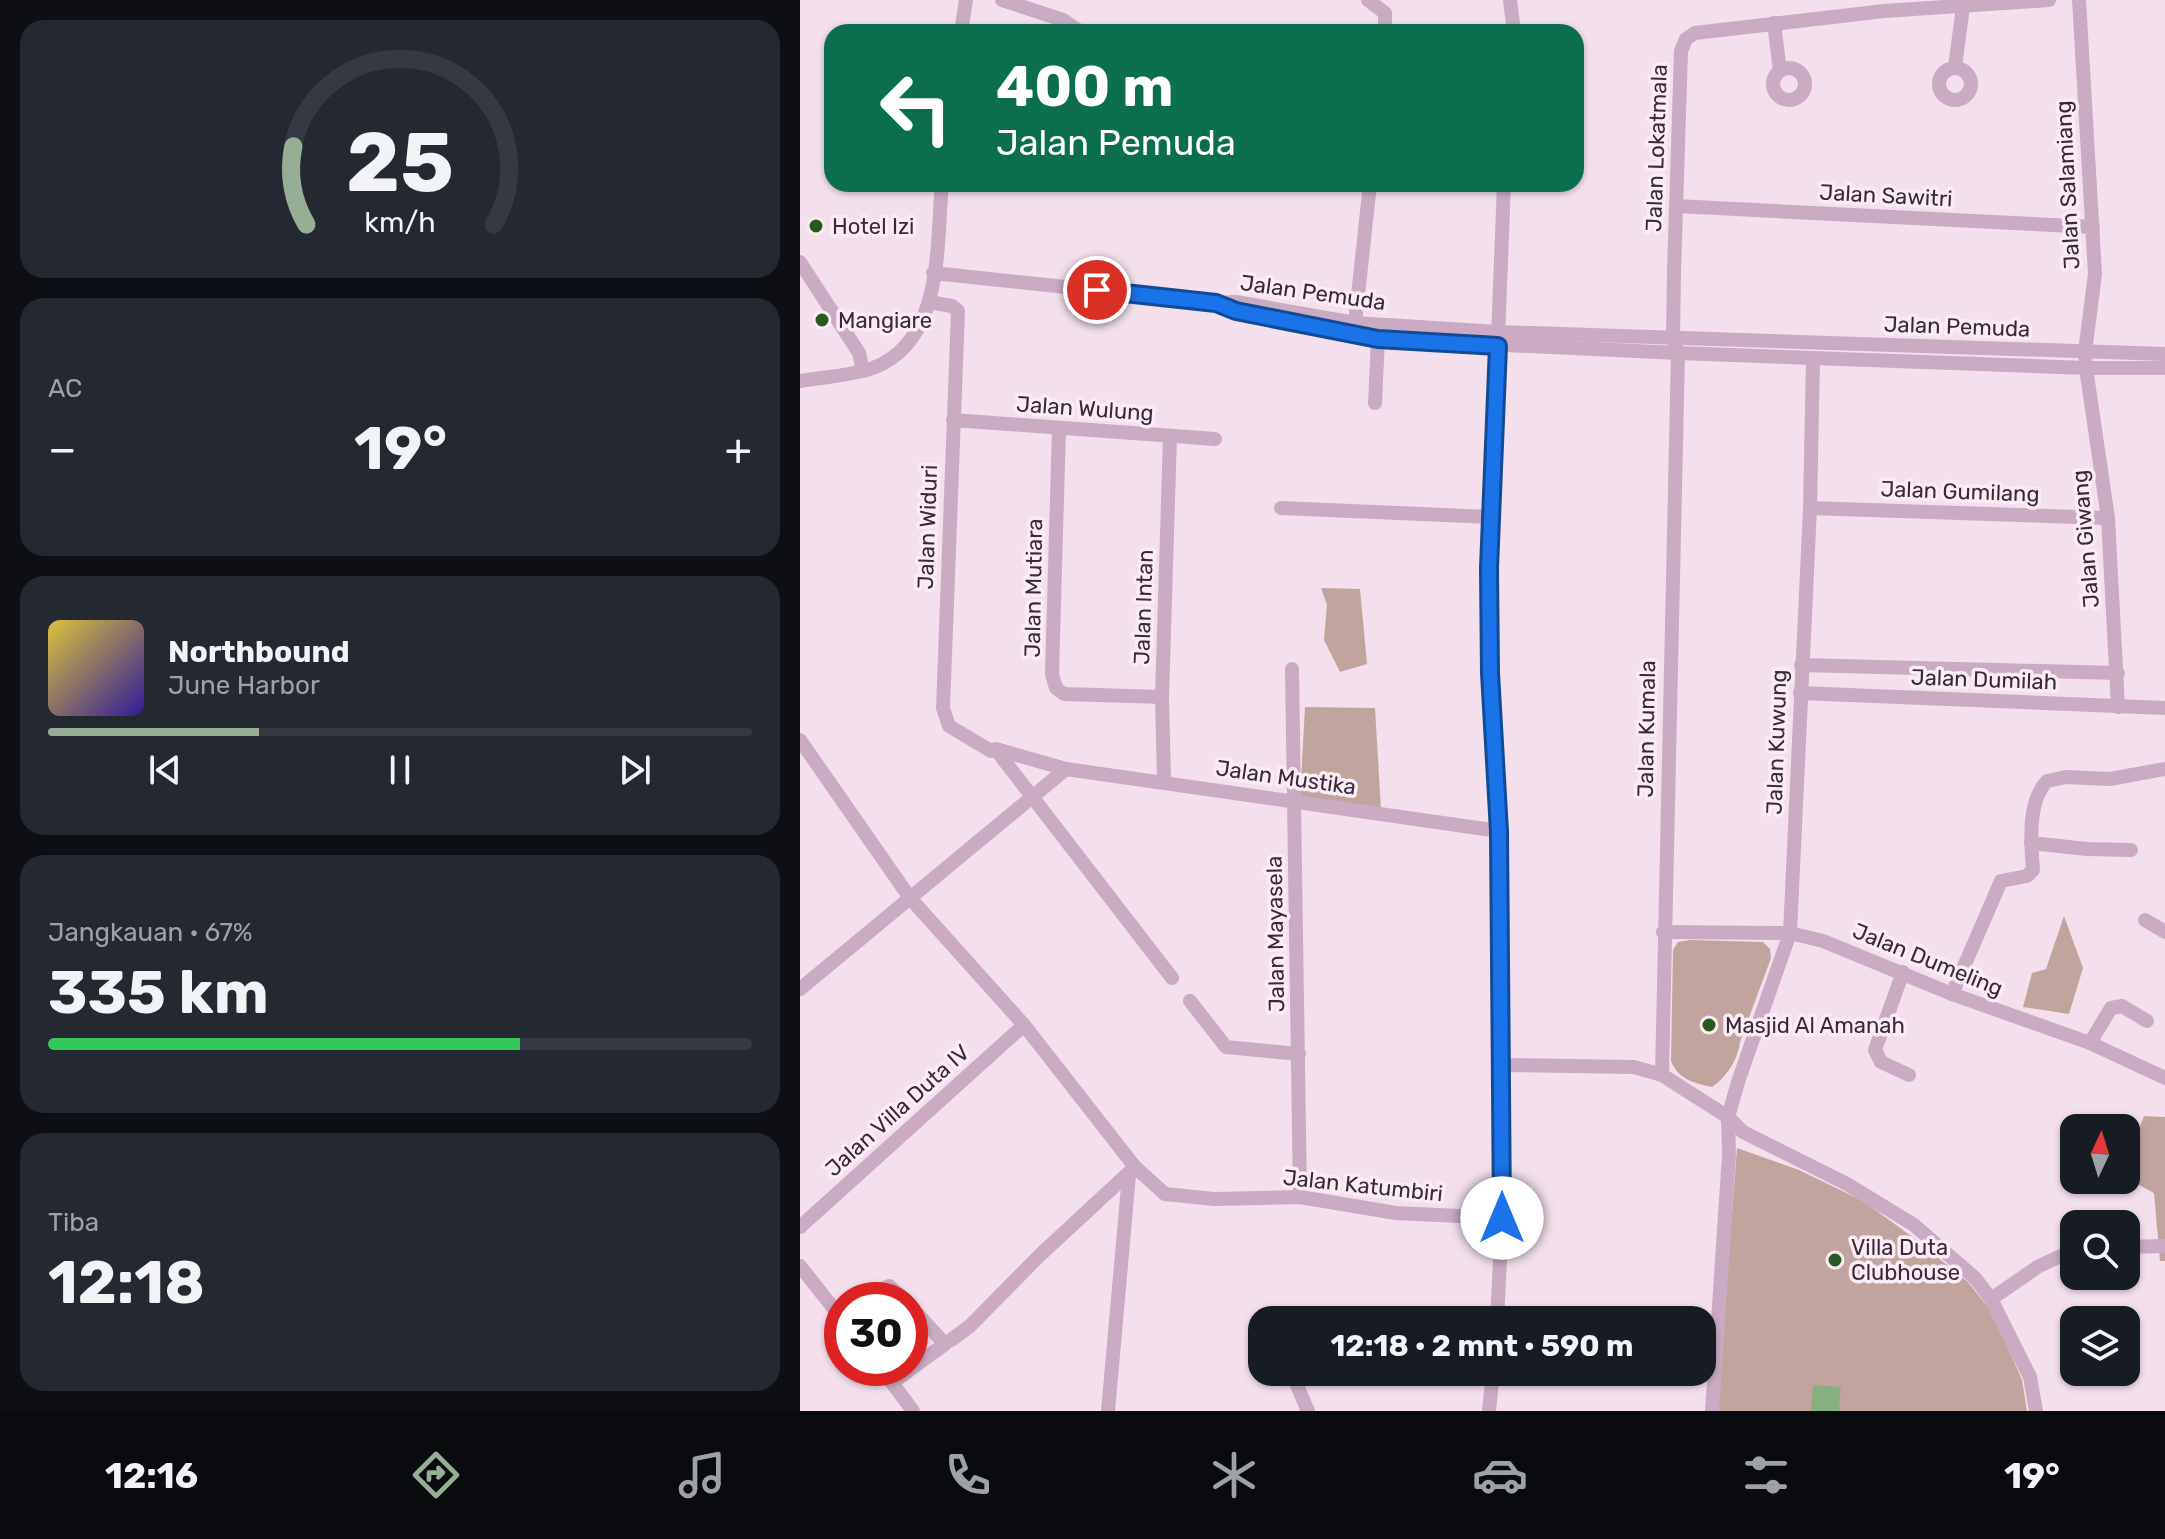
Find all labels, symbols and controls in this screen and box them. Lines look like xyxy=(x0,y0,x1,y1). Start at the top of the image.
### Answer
text: 400 m xyxy=(996,54,1174,120)
icon: left xyxy=(864,56,968,160)
street label: Jalan Lokatmala xyxy=(1640,64,1673,232)
street label: Jalan Salamiang xyxy=(2050,100,2085,270)
text: 25 xyxy=(346,113,454,212)
text: Jalan Pemuda xyxy=(996,121,1236,164)
street label: Jalan Sawitri xyxy=(1819,179,1953,212)
text: km/h xyxy=(364,205,436,239)
place label: Hotel Izi xyxy=(832,213,914,240)
marker: Hotel Izi xyxy=(807,217,825,235)
pin xyxy=(1063,256,1131,324)
icon: arrive xyxy=(1075,268,1119,312)
street label: Jalan Pemuda xyxy=(1238,269,1387,316)
place label: Mangiare xyxy=(838,307,932,334)
street label: Jalan Pemuda xyxy=(1883,310,2031,343)
marker: Mangiare xyxy=(813,311,831,329)
text: AC xyxy=(48,373,82,404)
street label: Jalan Wulung xyxy=(1015,390,1155,427)
text: 19° xyxy=(354,413,447,484)
text: − xyxy=(48,423,77,475)
text: + xyxy=(725,423,752,475)
street label: Jalan Widuri xyxy=(912,464,943,590)
street label: Jalan Giwang xyxy=(2066,469,2105,609)
street label: Jalan Gumilang xyxy=(1880,475,2040,508)
street label: Jalan Mutiara xyxy=(1019,518,1048,658)
street label: Jalan Intan xyxy=(1128,549,1159,665)
text: Northbound xyxy=(168,634,350,670)
street label: Jalan Kumala xyxy=(1632,660,1661,798)
street label: Jalan Dumilah xyxy=(1910,663,2058,696)
street label: Jalan Kuwung xyxy=(1760,669,1793,815)
text: June Harbor xyxy=(168,670,320,701)
icon: previous xyxy=(143,748,187,792)
icon: pause xyxy=(378,748,422,792)
icon: next xyxy=(613,748,657,792)
street label: Jalan Mustika xyxy=(1214,754,1358,801)
street label: Jalan Mayasela xyxy=(1261,856,1290,1012)
text: Jangkauan · 67% xyxy=(48,917,253,948)
street label: Jalan Dumeling xyxy=(1849,917,2007,1002)
text: 335 km xyxy=(48,957,269,1028)
place label: Masjid Al Amanah xyxy=(1725,1012,1905,1039)
marker: Masjid Al Amanah xyxy=(1700,1016,1718,1034)
street label: Jalan Villa Duta IV xyxy=(820,1039,975,1182)
north arrow xyxy=(2060,1114,2140,1194)
map controls xyxy=(2060,1114,2140,1386)
street label: Jalan Katumbiri xyxy=(1282,1164,1444,1207)
position arrow xyxy=(1460,1176,1544,1260)
text: Tiba xyxy=(48,1207,99,1238)
button: search xyxy=(2060,1210,2140,1290)
place label: Villa Duta Clubhouse xyxy=(1851,1234,1960,1286)
text: 12:18 xyxy=(48,1247,205,1318)
marker: Villa Duta Clubhouse xyxy=(1826,1251,1844,1269)
speed limit sign: 30 xyxy=(824,1282,928,1386)
button: layers xyxy=(2060,1306,2140,1386)
text: 12:18 · 2 mnt · 590 m xyxy=(1330,1328,1634,1364)
icon: directions xyxy=(408,1447,464,1503)
icon: music xyxy=(674,1447,730,1503)
icon: phone xyxy=(940,1447,996,1503)
icon: climate xyxy=(1206,1447,1262,1503)
icon: car xyxy=(1472,1447,1528,1503)
icon: filters xyxy=(1738,1447,1794,1503)
text: 12:16 xyxy=(105,1454,198,1497)
text: 19° xyxy=(2004,1454,2060,1497)

